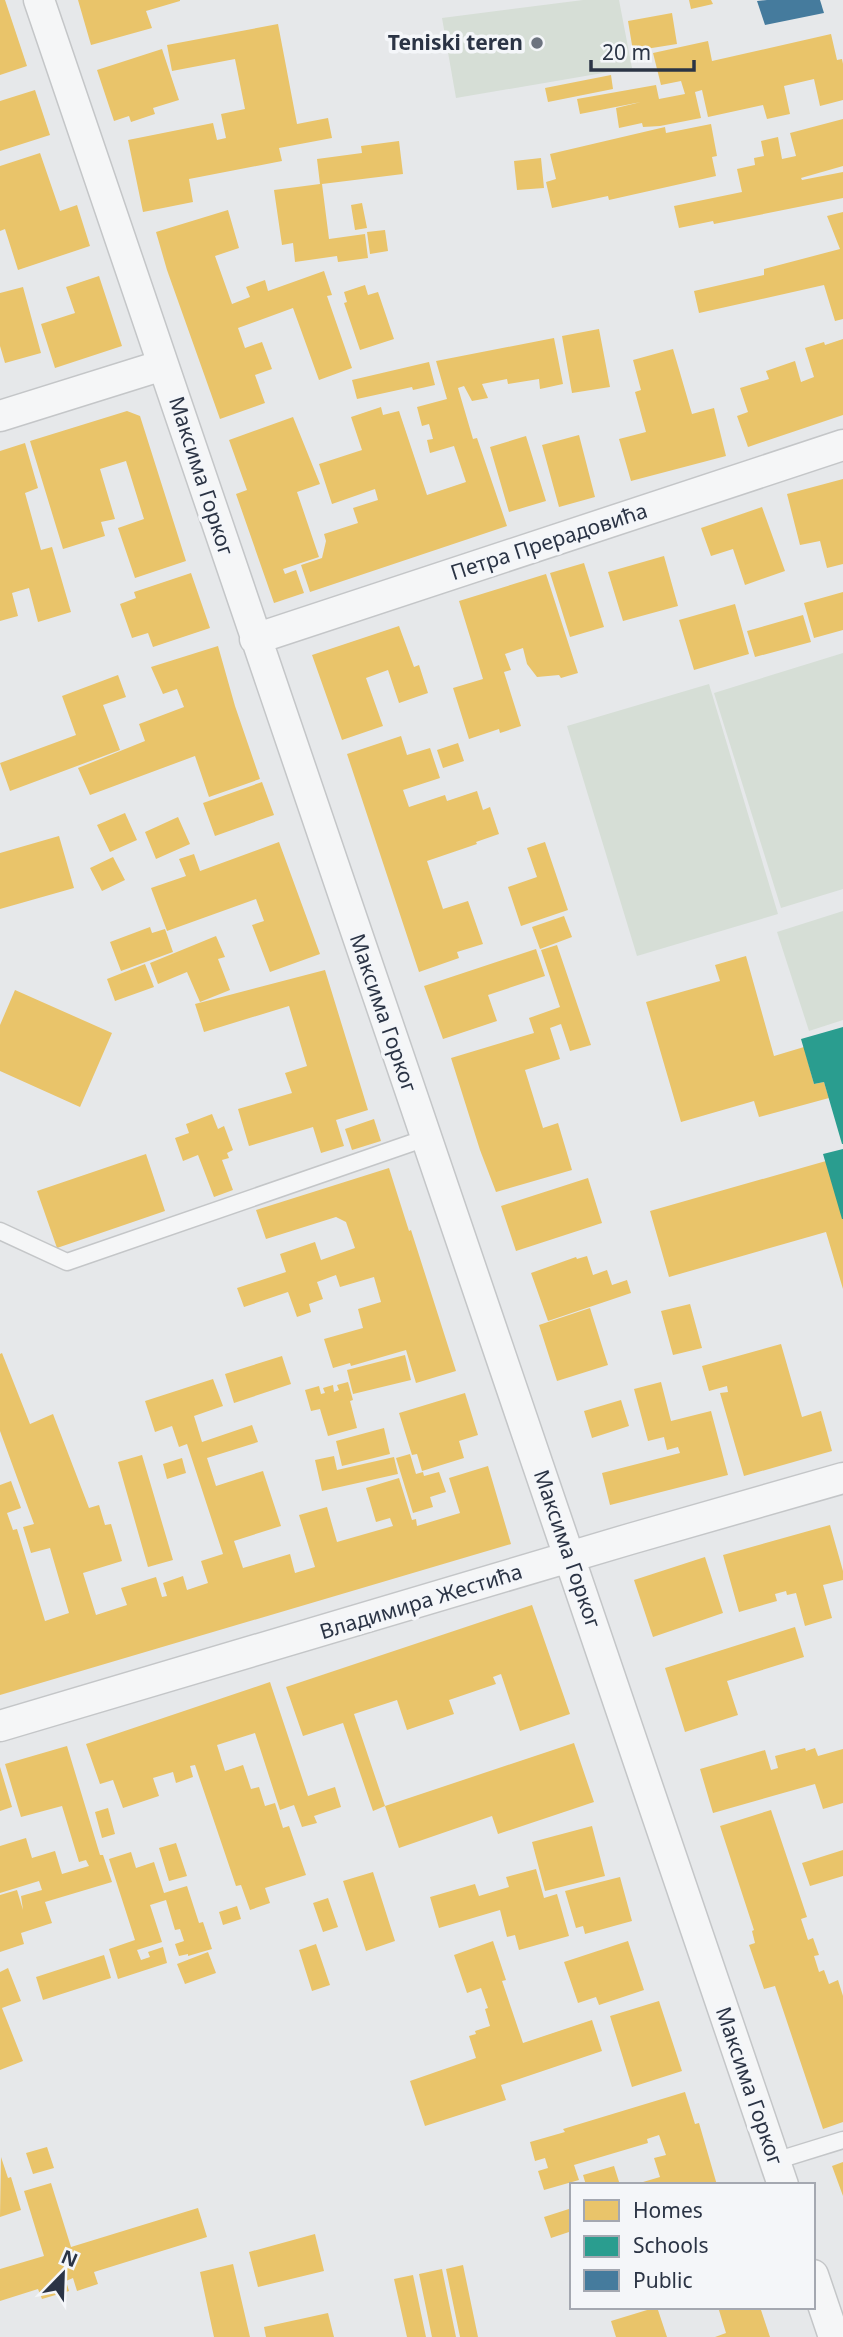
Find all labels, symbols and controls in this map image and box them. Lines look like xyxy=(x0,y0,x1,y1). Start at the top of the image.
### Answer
place label: Teniski teren xyxy=(388,28,523,56)
scale bar xyxy=(591,28,694,72)
marker: Teniski teren xyxy=(529,35,545,51)
text: 20 m xyxy=(602,38,651,66)
street label: Максима Горког xyxy=(163,393,241,559)
street label: Петра Прерадовића xyxy=(447,496,651,586)
street label: Максима Горког xyxy=(344,930,424,1096)
street label: Максима Горког xyxy=(528,1466,608,1632)
street label: Владимира Жестића xyxy=(316,1557,525,1645)
street label: Максима Горког xyxy=(710,2003,790,2169)
legend xyxy=(570,2183,815,2309)
text: Homes xyxy=(633,2196,703,2224)
text: Schools xyxy=(633,2231,708,2259)
north arrow xyxy=(28,2239,98,2309)
text: N xyxy=(57,2243,82,2273)
text: Public xyxy=(633,2266,693,2294)

